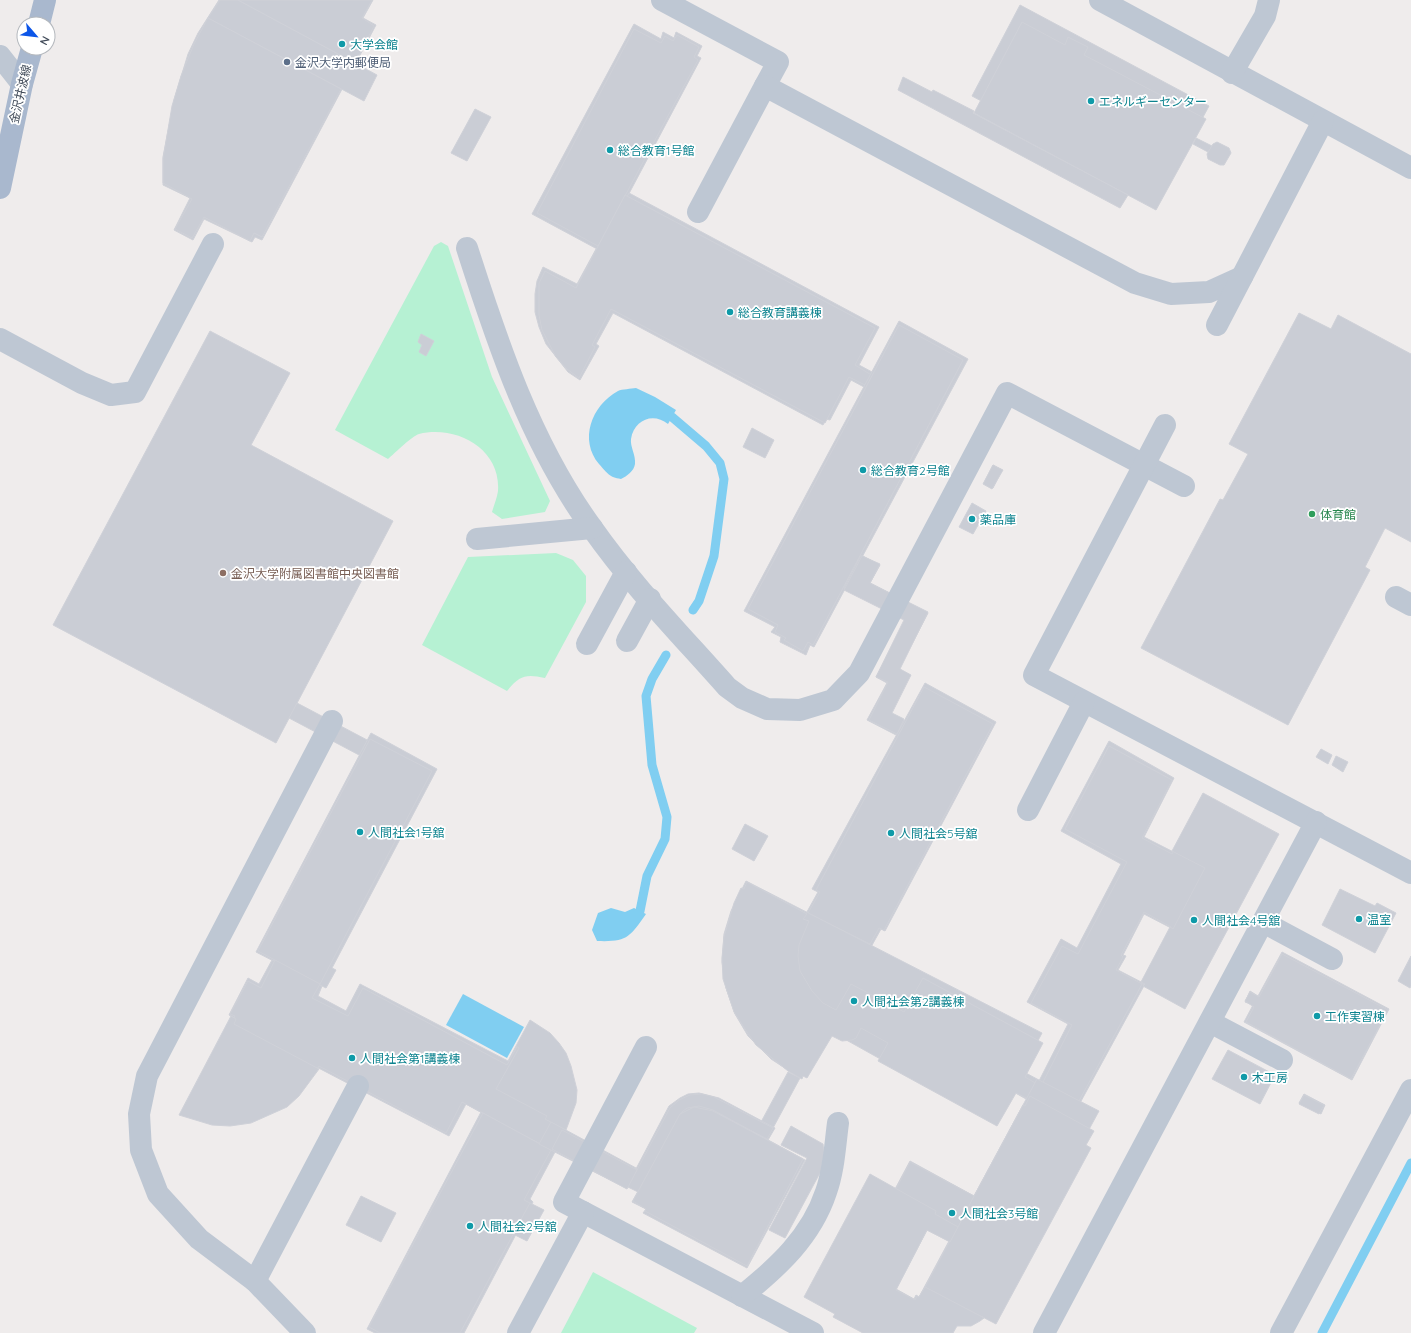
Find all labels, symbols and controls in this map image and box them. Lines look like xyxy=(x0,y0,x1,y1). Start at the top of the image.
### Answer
north arrow xyxy=(16,16,56,56)
text: N xyxy=(37,34,53,48)
place label: 大学会館 xyxy=(350,37,398,52)
marker: 大学会館 xyxy=(337,39,347,49)
place label: 金沢大学内郵便局 xyxy=(295,55,391,70)
marker: 金沢大学内郵便局 xyxy=(282,57,292,67)
street label: 金沢井波線 xyxy=(6,63,34,125)
place label: エネルギーセンター xyxy=(1099,94,1207,109)
marker: エネルギーセンター xyxy=(1086,96,1096,106)
place label: 総合教育1号館 xyxy=(618,143,694,158)
marker: 総合教育1号館 xyxy=(605,145,615,155)
place label: 総合教育講義棟 xyxy=(738,305,822,320)
marker: 総合教育講義棟 xyxy=(725,307,735,317)
place label: 総合教育2号館 xyxy=(871,463,950,478)
marker: 総合教育2号館 xyxy=(858,465,868,475)
place label: 体育館 xyxy=(1320,507,1356,522)
marker: 体育館 xyxy=(1307,509,1317,519)
place label: 薬品庫 xyxy=(980,512,1016,527)
marker: 薬品庫 xyxy=(967,514,977,524)
place label: 金沢大学附属図書館中央図書館 xyxy=(231,566,399,581)
marker: 金沢大学附属図書館中央図書館 xyxy=(218,568,228,578)
place label: 人間社会1号舘 xyxy=(368,825,444,840)
place label: 人間社会5号舘 xyxy=(899,826,978,841)
marker: 人間社会1号舘 xyxy=(355,827,365,837)
marker: 人間社会5号舘 xyxy=(886,828,896,838)
place label: 温室 xyxy=(1367,912,1391,927)
place label: 人間社会4号舘 xyxy=(1202,913,1280,928)
marker: 温室 xyxy=(1354,914,1364,924)
marker: 人間社会4号舘 xyxy=(1189,915,1199,925)
place label: 人間社会第2講義棟 xyxy=(862,994,965,1009)
marker: 人間社会第2講義棟 xyxy=(849,996,859,1006)
place label: 工作実習棟 xyxy=(1325,1009,1385,1024)
marker: 工作実習棟 xyxy=(1312,1011,1322,1021)
place label: 人間社会第1講義棟 xyxy=(360,1051,460,1066)
marker: 人間社会第1講義棟 xyxy=(347,1053,357,1063)
place label: 木工房 xyxy=(1252,1070,1288,1085)
marker: 木工房 xyxy=(1239,1072,1249,1082)
place label: 人間社会3号館 xyxy=(960,1206,1038,1221)
marker: 人間社会3号館 xyxy=(947,1208,957,1218)
place label: 人間社会2号舘 xyxy=(478,1219,557,1234)
marker: 人間社会2号舘 xyxy=(465,1221,475,1231)

